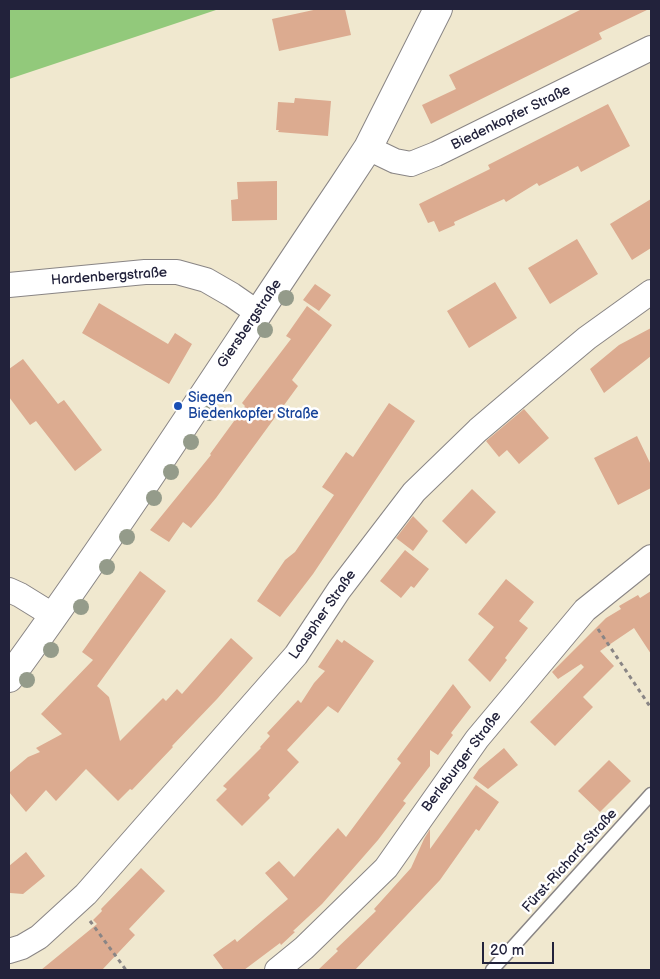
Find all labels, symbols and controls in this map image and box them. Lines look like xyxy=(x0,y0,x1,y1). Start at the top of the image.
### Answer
street label: Biedenkopfer Straße xyxy=(449,82,573,154)
street label: Hardenbergstraße xyxy=(50,265,168,289)
street label: Giersbergstraße xyxy=(214,277,286,371)
place label: Siegen Biedenkopfer Straße xyxy=(188,390,319,422)
marker: Siegen Biedenkopfer Straße xyxy=(172,400,184,412)
street label: Laaspher Straße xyxy=(286,567,360,663)
street label: Berleburger Straße xyxy=(419,708,505,816)
street label: Fürst-Richard-Straße xyxy=(519,806,621,916)
scale bar xyxy=(485,932,558,964)
text: 20 m xyxy=(490,941,524,960)

